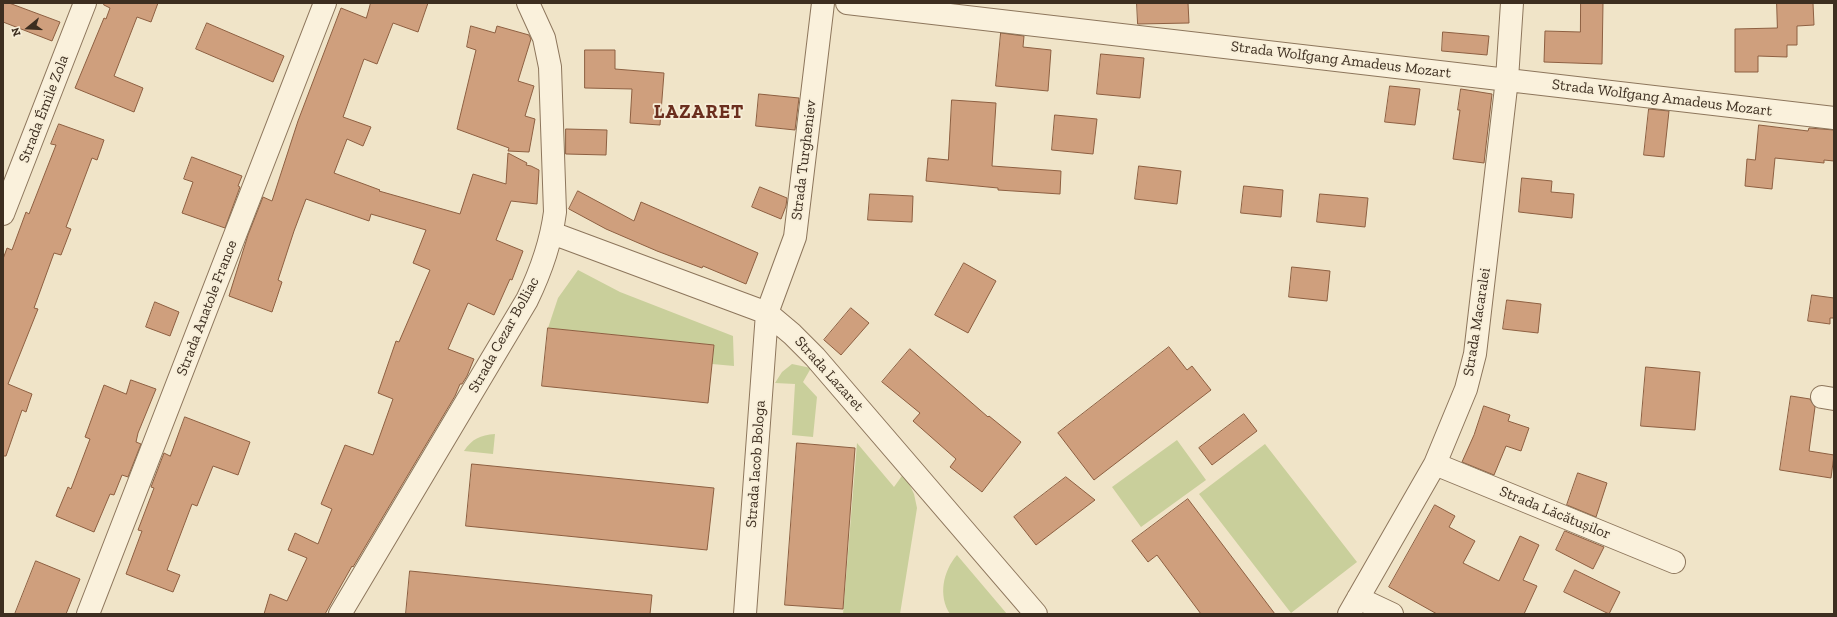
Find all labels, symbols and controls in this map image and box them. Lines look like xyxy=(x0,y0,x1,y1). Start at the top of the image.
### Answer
north arrow xyxy=(8,8,48,48)
text: N xyxy=(9,26,24,38)
street label: Strada Wolfgang Amadeus Mozart xyxy=(1230,38,1452,82)
street label: Strada Émile Zola xyxy=(15,53,73,165)
street label: Strada Wolfgang Amadeus Mozart xyxy=(1551,76,1773,120)
street label: Strada Turgheniev xyxy=(788,99,820,221)
district label: LAZARET xyxy=(654,102,744,124)
street label: Strada Anatole France xyxy=(173,238,241,378)
street label: Strada Macaralei xyxy=(1460,267,1494,377)
street label: Strada Cezar Bolliac xyxy=(465,274,543,396)
street label: Strada Lazaret xyxy=(791,333,867,415)
street label: Strada Iacob Bologa xyxy=(743,400,769,528)
street label: Strada Lăcătușilor xyxy=(1497,482,1613,544)

